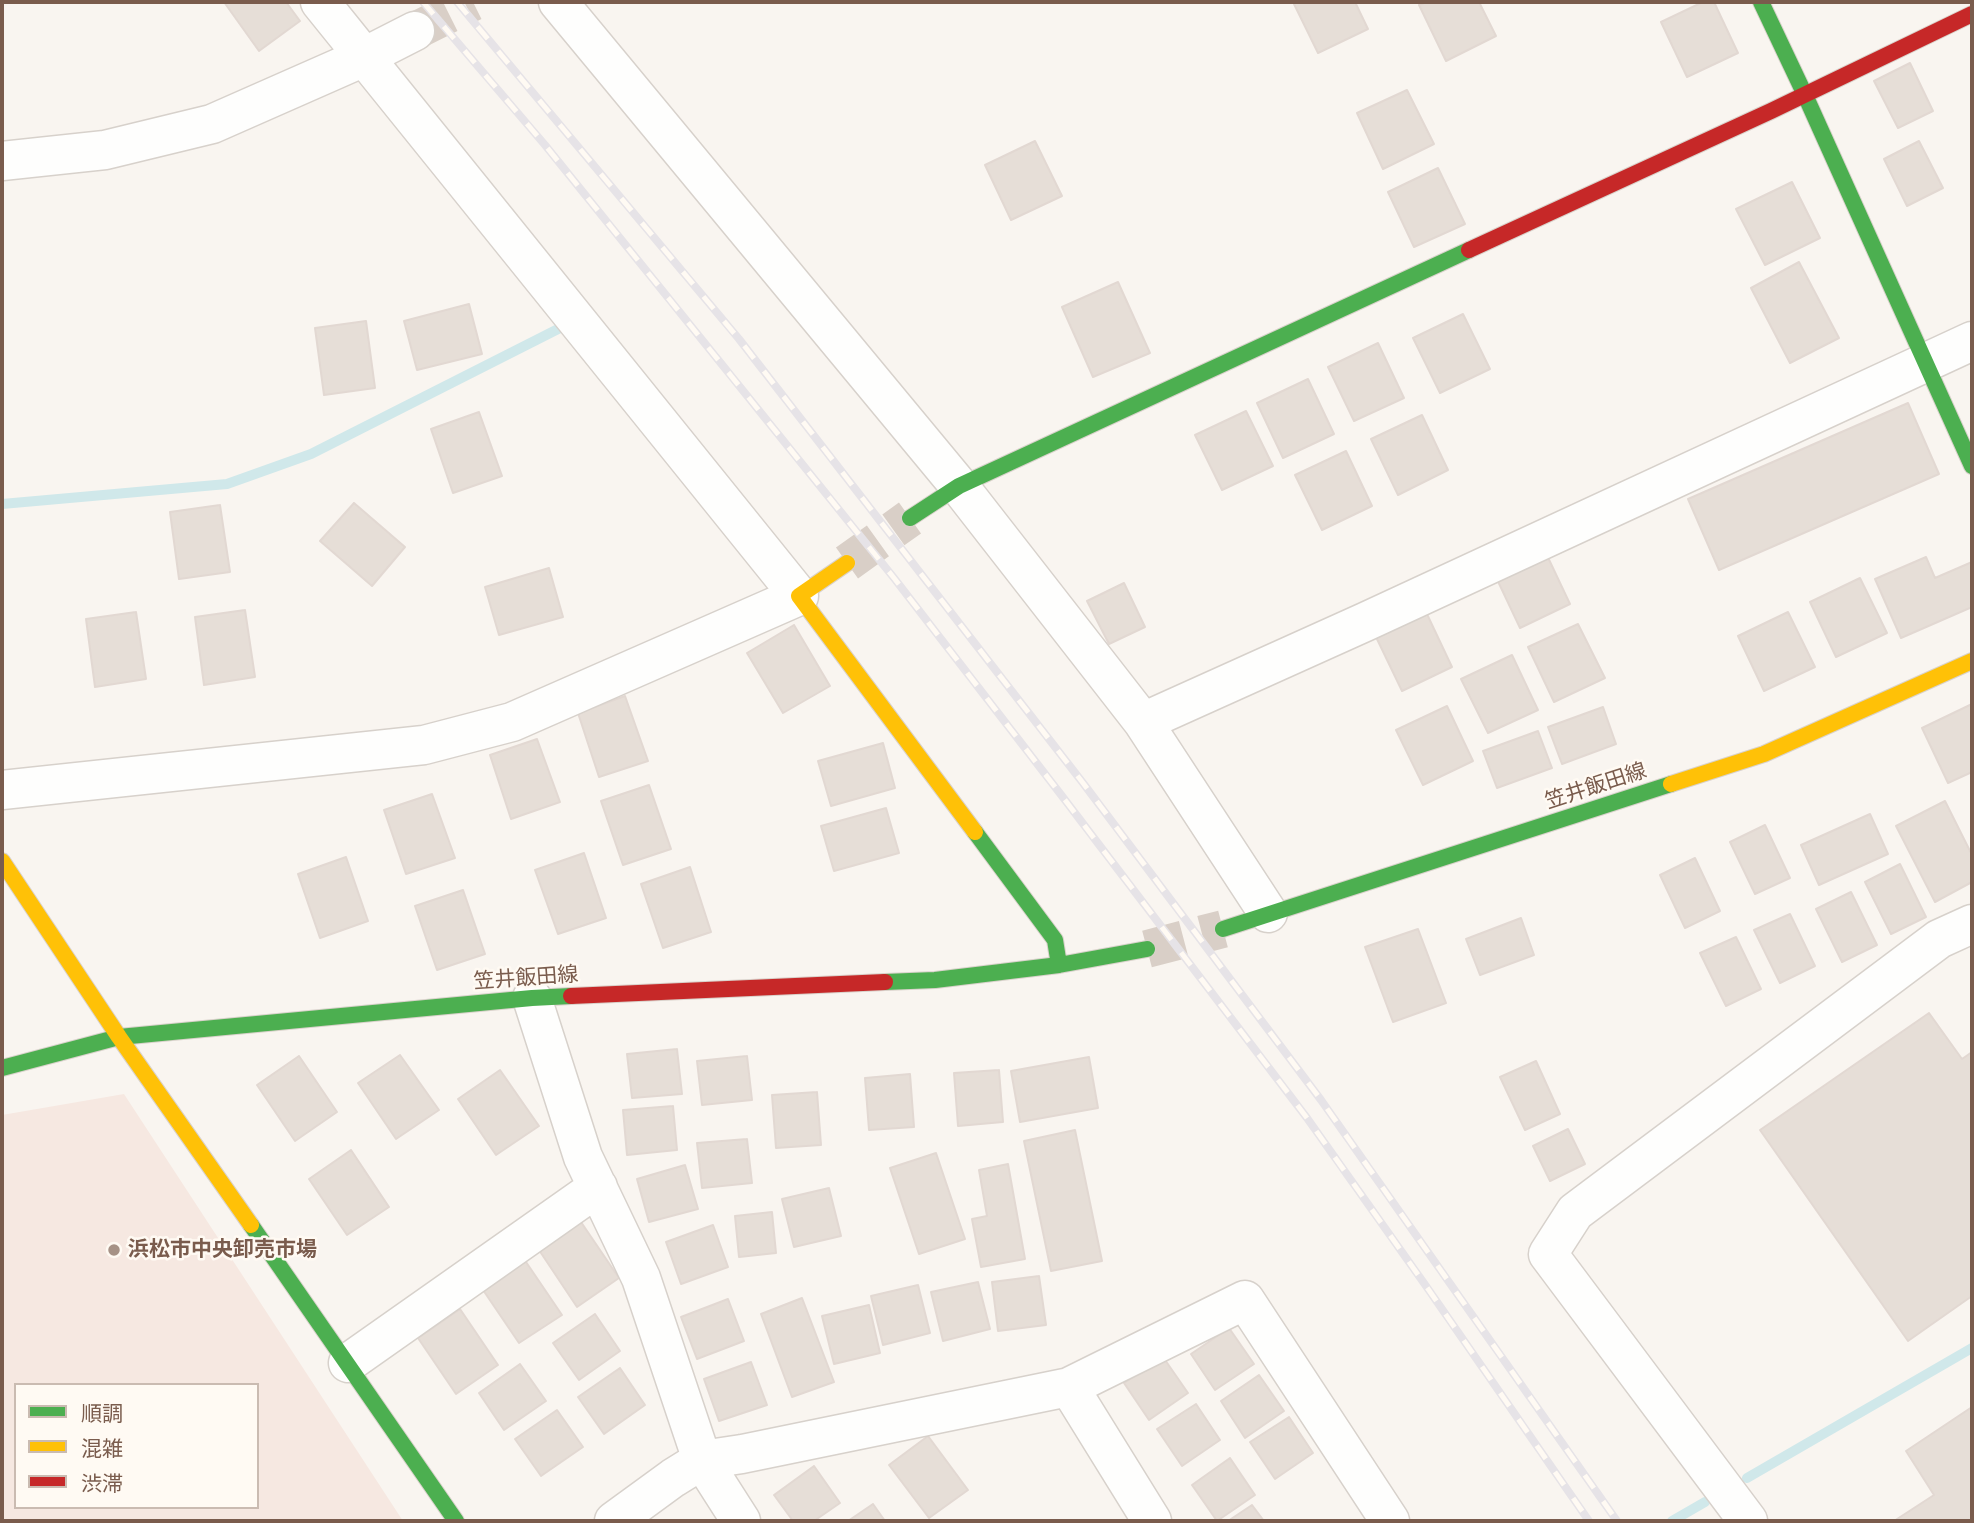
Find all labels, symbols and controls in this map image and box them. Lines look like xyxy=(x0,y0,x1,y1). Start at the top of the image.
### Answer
street label: 笠井飯田線 xyxy=(1542,759,1650,815)
street label: 笠井飯田線 xyxy=(473,963,579,995)
place label: 浜松市中央卸売市場 xyxy=(128,1237,317,1263)
marker: 浜松市中央卸売市場 xyxy=(106,1242,122,1258)
legend xyxy=(14,1383,259,1509)
text: 順調 xyxy=(81,1401,123,1427)
text: 混雑 xyxy=(81,1436,123,1462)
text: 渋滞 xyxy=(81,1471,123,1497)

